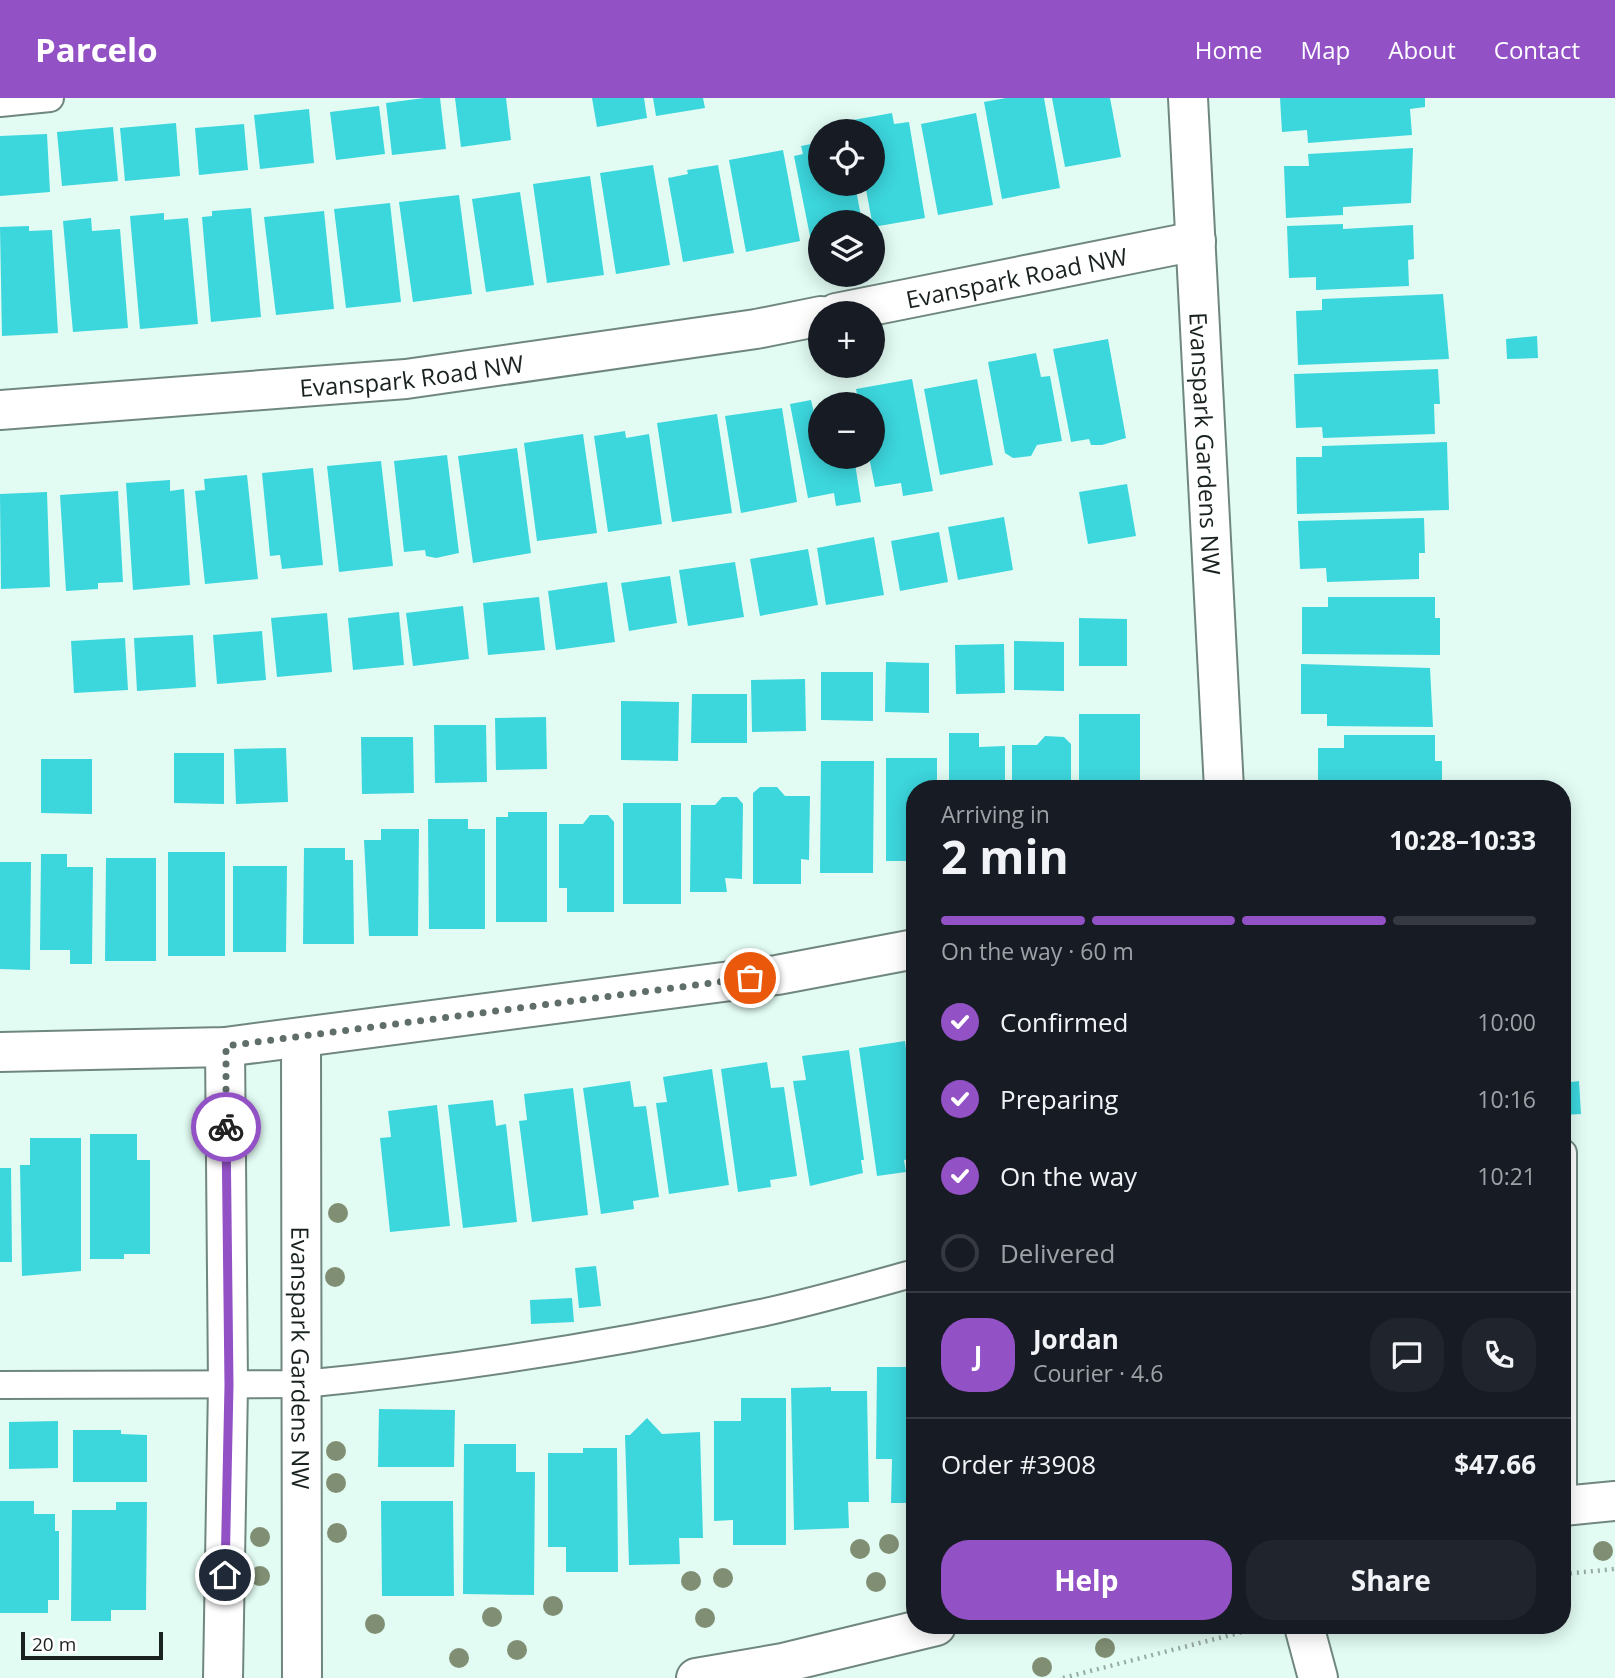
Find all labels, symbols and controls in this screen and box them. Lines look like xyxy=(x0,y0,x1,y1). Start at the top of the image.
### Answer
text: Parcelo xyxy=(35,27,158,72)
text: Home xyxy=(1195,33,1263,66)
text: Map xyxy=(1301,33,1350,66)
text: About xyxy=(1388,33,1456,66)
text: Contact xyxy=(1494,33,1580,66)
map controls xyxy=(808,119,885,469)
button: locate xyxy=(808,119,885,196)
button: layers xyxy=(808,210,885,287)
street label: Evanspark Road NW xyxy=(903,239,1130,315)
button: + xyxy=(808,301,885,378)
street label: Evanspark Gardens NW xyxy=(1183,311,1229,576)
street label: Evanspark Road NW xyxy=(298,346,526,404)
button: − xyxy=(808,392,885,469)
text: Arriving in xyxy=(941,798,1050,830)
text: 10:28–10:33 xyxy=(1389,822,1536,858)
text: 2 min xyxy=(941,825,1069,887)
text: On the way · 60 m xyxy=(941,935,1134,967)
pin xyxy=(720,948,780,1008)
icon: bag xyxy=(731,959,769,997)
icon: check xyxy=(941,1003,979,1041)
text: Confirmed xyxy=(1000,1004,1128,1040)
text: 10:00 xyxy=(1477,1006,1536,1038)
icon: check xyxy=(941,1080,979,1118)
text: Preparing xyxy=(1000,1081,1118,1117)
text: 10:16 xyxy=(1477,1083,1536,1115)
courier xyxy=(191,1092,261,1162)
icon: bike xyxy=(207,1108,245,1146)
icon: check xyxy=(941,1157,979,1195)
text: On the way xyxy=(1000,1158,1137,1194)
text: 10:21 xyxy=(1477,1160,1536,1192)
street label: Evanspark Gardens NW xyxy=(285,1226,318,1490)
text: Delivered xyxy=(1000,1235,1115,1271)
button: chat xyxy=(1370,1318,1444,1392)
button: phone xyxy=(1462,1318,1536,1392)
text: Jordan xyxy=(1033,1321,1119,1357)
text: J xyxy=(974,1337,982,1373)
text: Courier · 4.6 xyxy=(1033,1357,1163,1389)
text: Order #3908 xyxy=(941,1446,1096,1482)
text: $47.66 xyxy=(1454,1446,1536,1482)
button: Help xyxy=(941,1540,1232,1620)
button: Share xyxy=(1246,1540,1536,1620)
pin xyxy=(195,1545,255,1605)
icon: home xyxy=(206,1556,244,1594)
scale bar xyxy=(21,1629,163,1661)
text: 20 m xyxy=(32,1631,76,1657)

